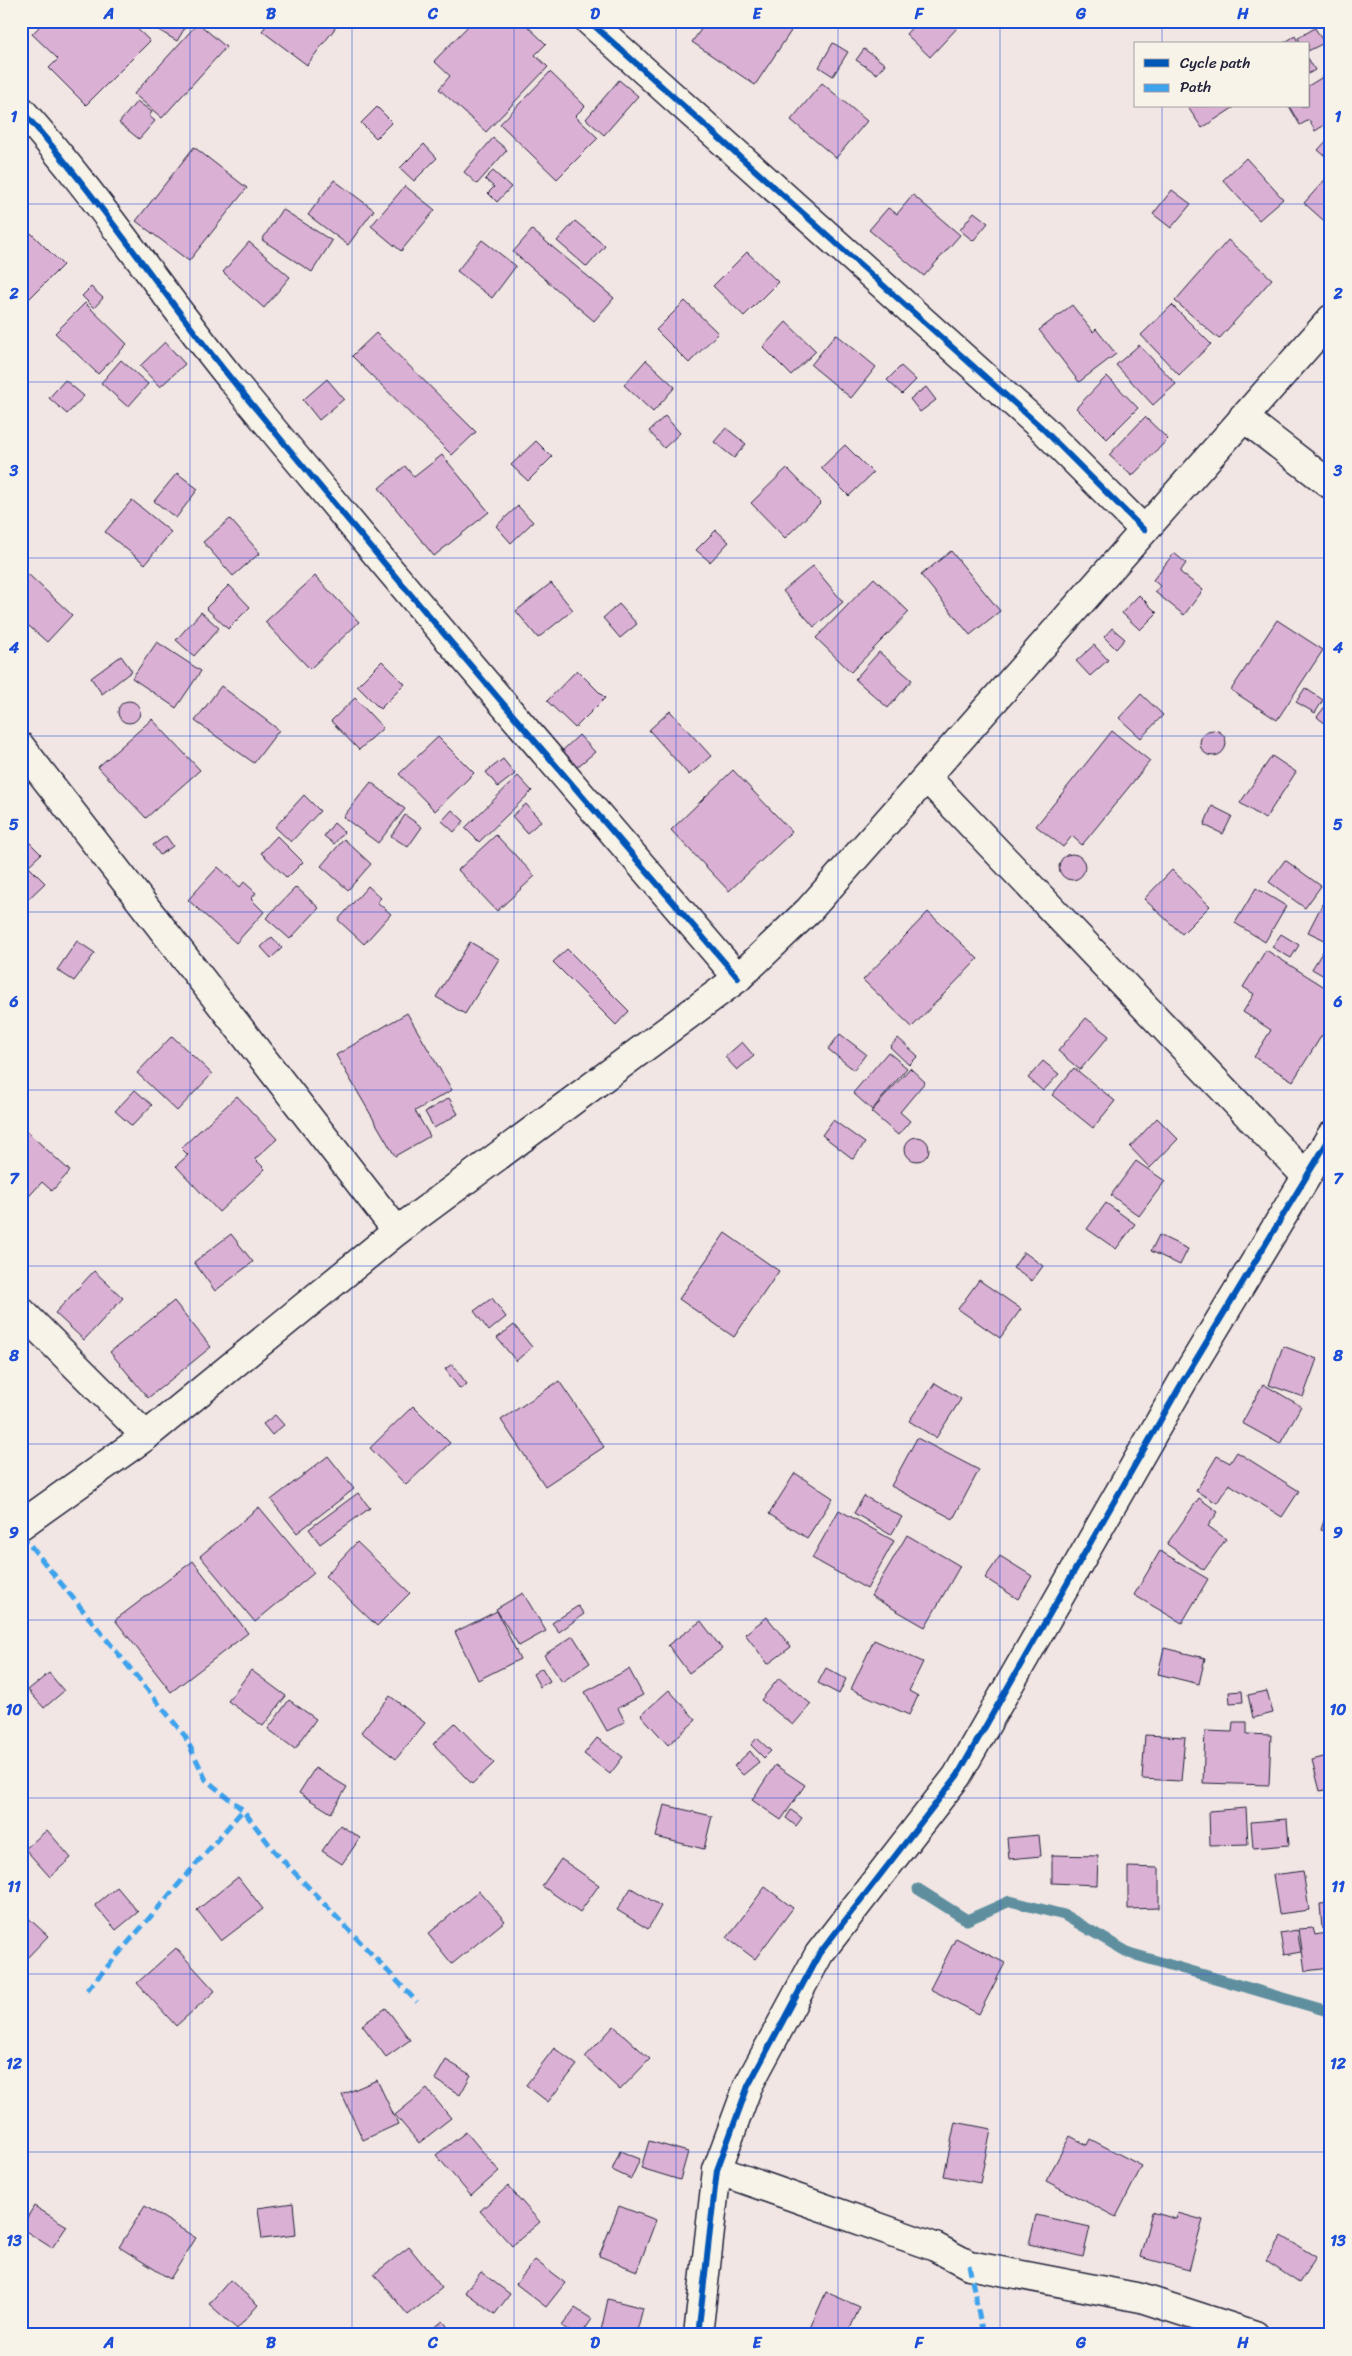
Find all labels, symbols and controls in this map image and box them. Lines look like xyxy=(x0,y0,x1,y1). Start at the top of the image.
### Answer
text: A xyxy=(103,0,114,28)
text: B xyxy=(266,0,277,28)
text: C xyxy=(427,0,439,28)
text: D xyxy=(590,0,600,28)
text: E xyxy=(753,0,763,28)
text: F xyxy=(914,0,925,28)
text: G xyxy=(1075,0,1087,28)
text: H xyxy=(1236,0,1249,28)
legend xyxy=(1134,42,1310,108)
text: Cycle path xyxy=(1180,50,1251,76)
text: Path xyxy=(1180,74,1211,100)
text: 1 xyxy=(11,102,18,131)
text: 1 xyxy=(1335,102,1342,131)
text: 2 xyxy=(8,279,19,308)
text: 2 xyxy=(1332,279,1343,308)
text: 3 xyxy=(9,456,19,485)
text: 3 xyxy=(1333,456,1343,485)
text: 4 xyxy=(8,633,19,662)
text: 4 xyxy=(1332,633,1343,662)
text: 5 xyxy=(9,810,19,839)
text: 5 xyxy=(1333,810,1343,839)
text: 6 xyxy=(8,987,19,1016)
text: 6 xyxy=(1332,987,1343,1016)
text: 7 xyxy=(9,1164,20,1193)
text: 7 xyxy=(1333,1164,1344,1193)
text: 8 xyxy=(8,1341,19,1370)
text: 8 xyxy=(1332,1341,1343,1370)
text: 9 xyxy=(9,1518,19,1547)
text: 9 xyxy=(1333,1518,1343,1547)
text: 10 xyxy=(6,1695,22,1724)
text: 10 xyxy=(1330,1695,1346,1724)
text: 11 xyxy=(7,1872,21,1901)
text: 11 xyxy=(1331,1872,1345,1901)
text: 12 xyxy=(6,2049,23,2078)
text: 12 xyxy=(1330,2049,1347,2078)
text: 13 xyxy=(6,2226,22,2255)
text: 13 xyxy=(1330,2226,1346,2255)
text: A xyxy=(103,2328,114,2356)
text: B xyxy=(266,2328,277,2356)
text: C xyxy=(427,2328,439,2356)
text: D xyxy=(590,2328,600,2356)
text: E xyxy=(753,2328,763,2356)
text: F xyxy=(914,2328,925,2356)
text: G xyxy=(1075,2328,1087,2356)
text: H xyxy=(1236,2328,1249,2356)

